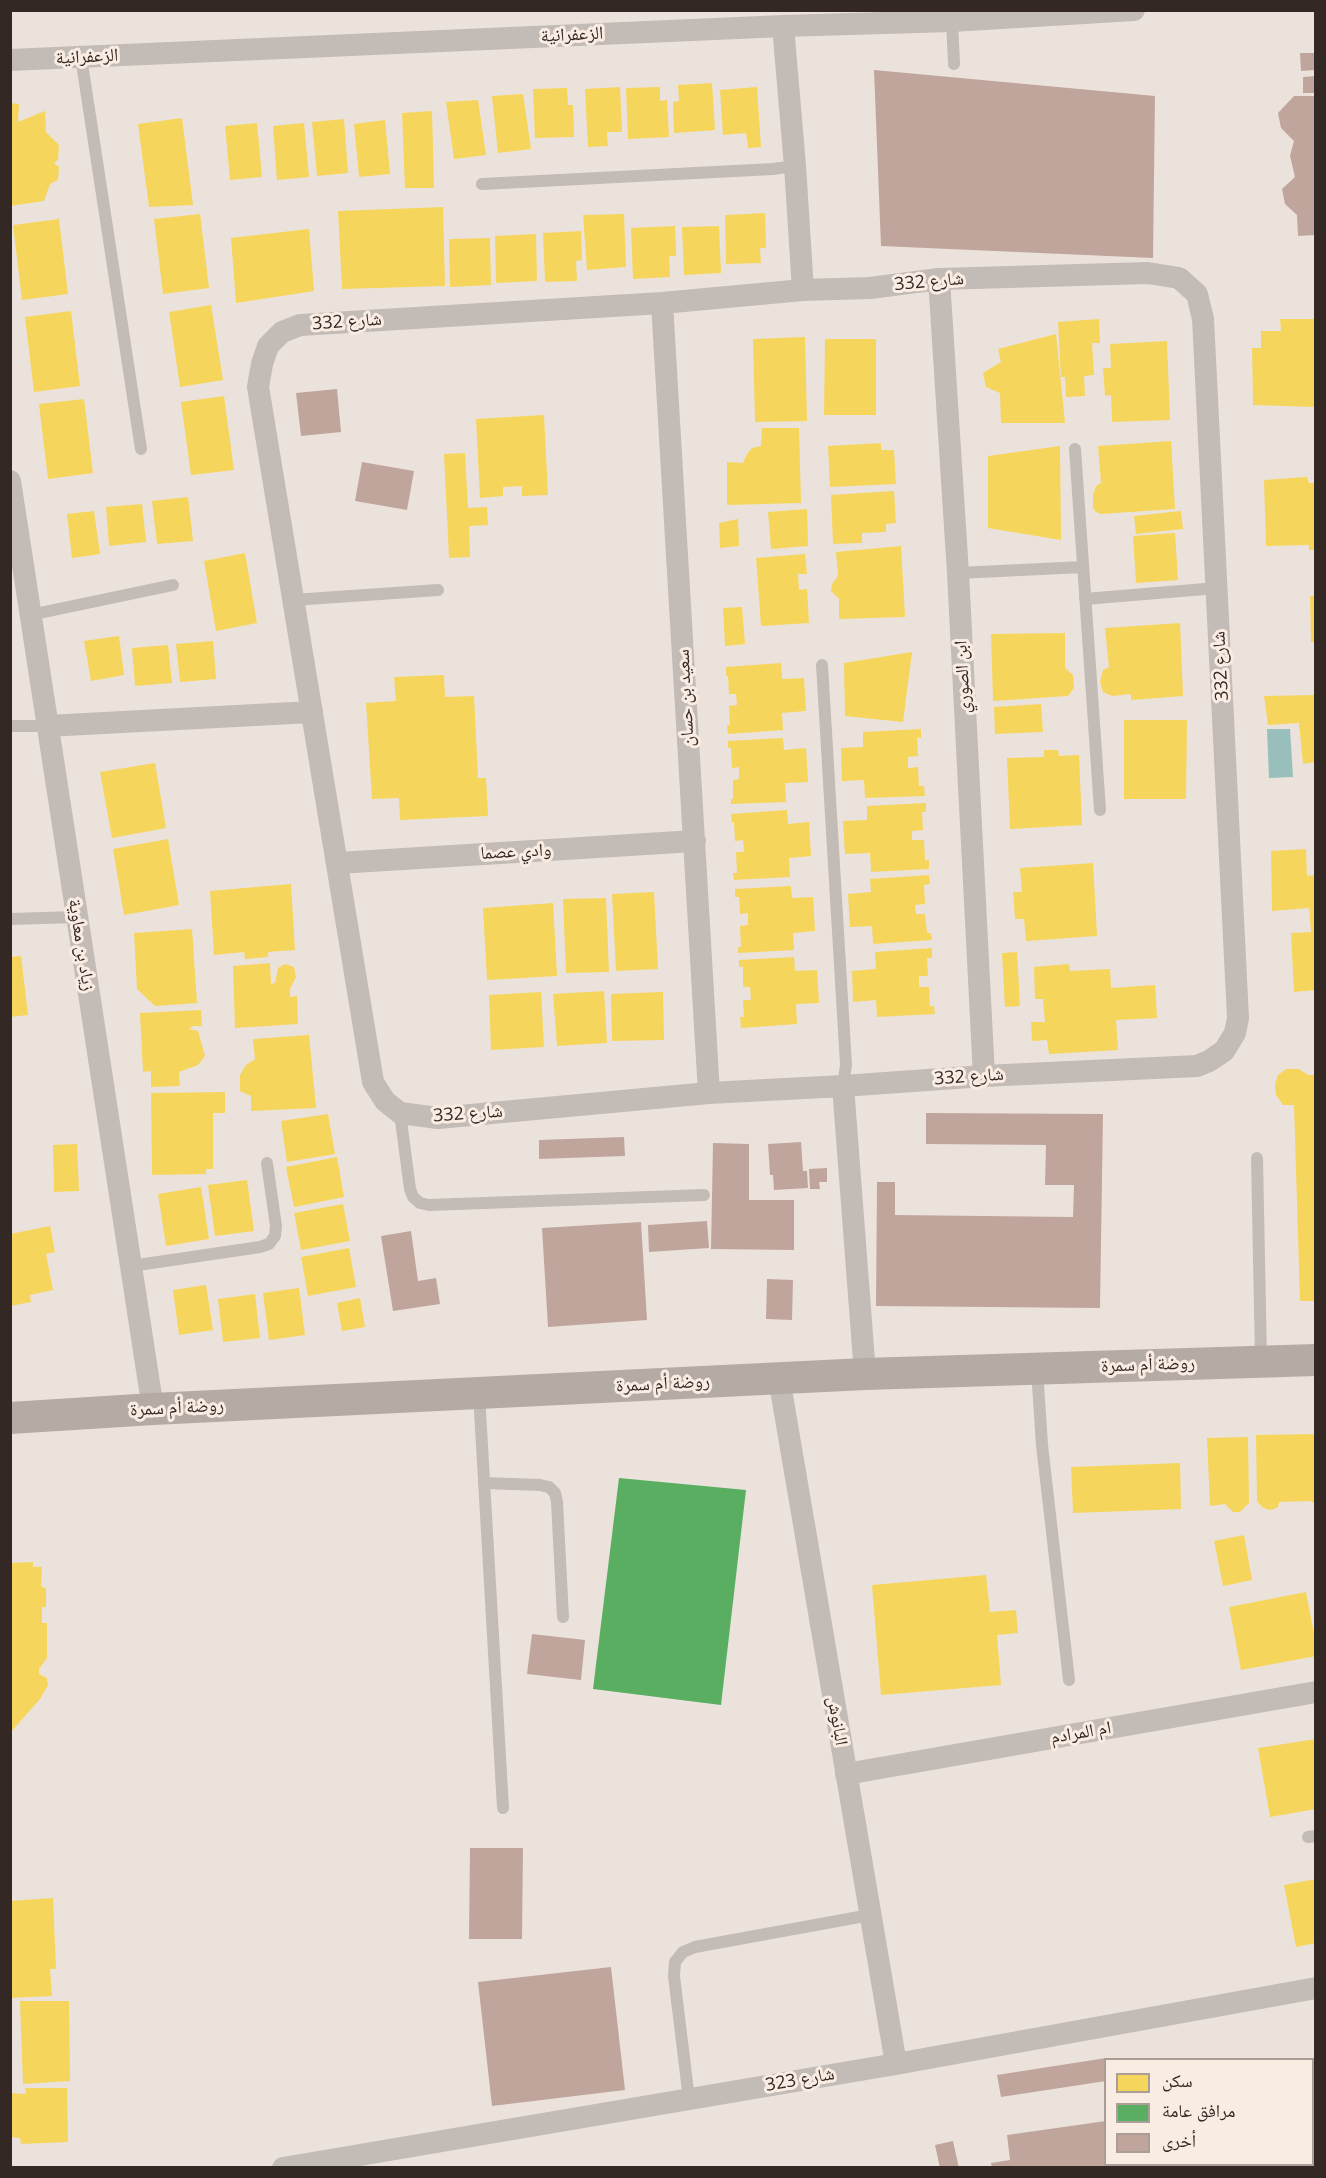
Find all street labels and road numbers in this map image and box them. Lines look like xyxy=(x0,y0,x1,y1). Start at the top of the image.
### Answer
street label: الزعفرانية xyxy=(540,23,604,47)
street label: الزعفرانية xyxy=(55,45,119,69)
street label: شارع 332 xyxy=(893,268,965,296)
street label: شارع 332 xyxy=(311,309,383,335)
street label: شارع 332 xyxy=(1208,631,1234,701)
street label: ابن الصوري xyxy=(950,640,976,714)
street label: سعيد بن حسان xyxy=(673,649,699,747)
street label: وادي عصما xyxy=(480,839,552,865)
street label: زياد بن معاوية xyxy=(63,897,99,993)
street label: شارع 332 xyxy=(933,1064,1005,1090)
street label: شارع 332 xyxy=(432,1101,504,1127)
street label: روضة أم سمرة xyxy=(1101,1353,1195,1377)
street label: روضة أم سمرة xyxy=(616,1371,710,1397)
street label: روضة أم سمرة xyxy=(130,1395,224,1421)
street label: البانوش xyxy=(822,1695,852,1747)
street label: ام المرادم xyxy=(1049,1717,1113,1749)
street label: شارع 323 xyxy=(764,2063,836,2097)

